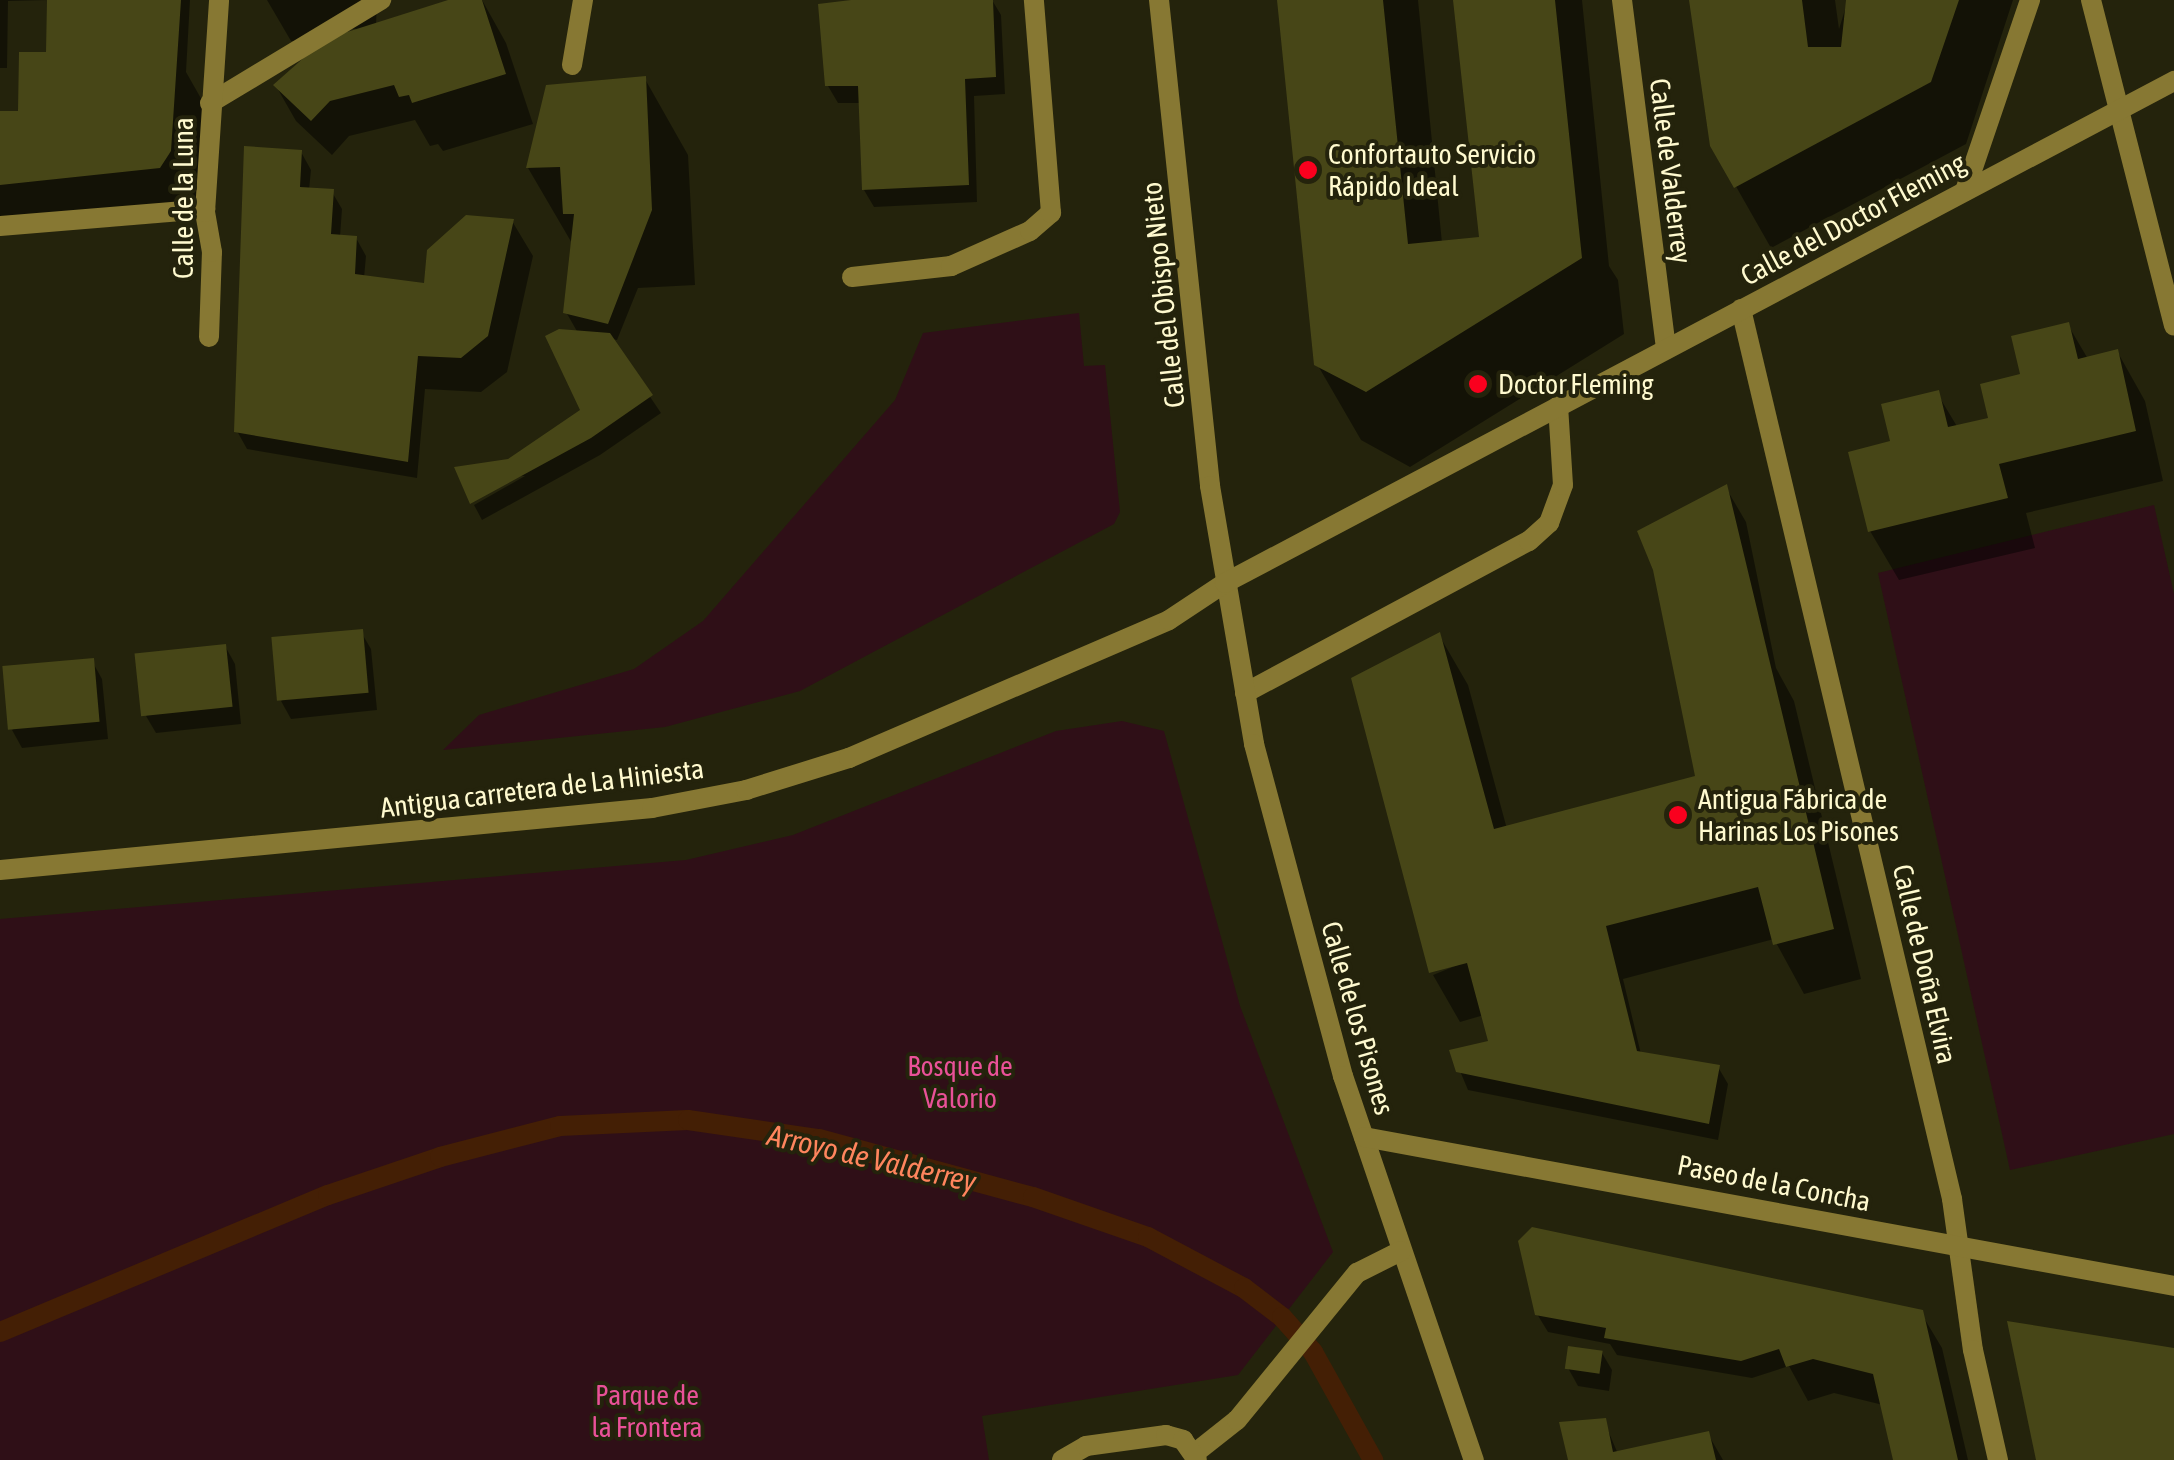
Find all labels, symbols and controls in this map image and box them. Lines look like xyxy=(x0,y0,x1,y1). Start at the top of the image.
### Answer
street label: Calle de Valderrey xyxy=(1643,77,1699,265)
street label: Calle de la Luna xyxy=(166,117,200,279)
place label: Confortauto Servicio Rápido Ideal xyxy=(1328,137,1536,203)
street label: Calle del Doctor Fleming xyxy=(1735,146,1971,292)
marker: Confortauto Servicio Rápido Ideal xyxy=(1297,159,1319,181)
street label: Calle del Obispo Nieto xyxy=(1134,180,1192,410)
place label: Doctor Fleming xyxy=(1498,367,1654,401)
marker: Doctor Fleming xyxy=(1467,373,1489,395)
street label: Antigua carretera de La Hiniesta xyxy=(378,751,706,825)
place label: Antigua Fábrica de Harinas Los Pisones xyxy=(1698,782,1899,848)
marker: Antigua Fábrica de Harinas Los Pisones xyxy=(1667,804,1689,826)
street label: Calle de Doña Elvira xyxy=(1886,861,1964,1067)
street label: Calle de los Pisones xyxy=(1314,918,1402,1118)
park label: Bosque de Valorio xyxy=(907,1049,1013,1115)
water label: Arroyo de Valderrey xyxy=(764,1116,980,1200)
street label: Paseo de la Concha xyxy=(1675,1148,1873,1218)
park label: Parque de la Frontera xyxy=(591,1378,703,1444)

